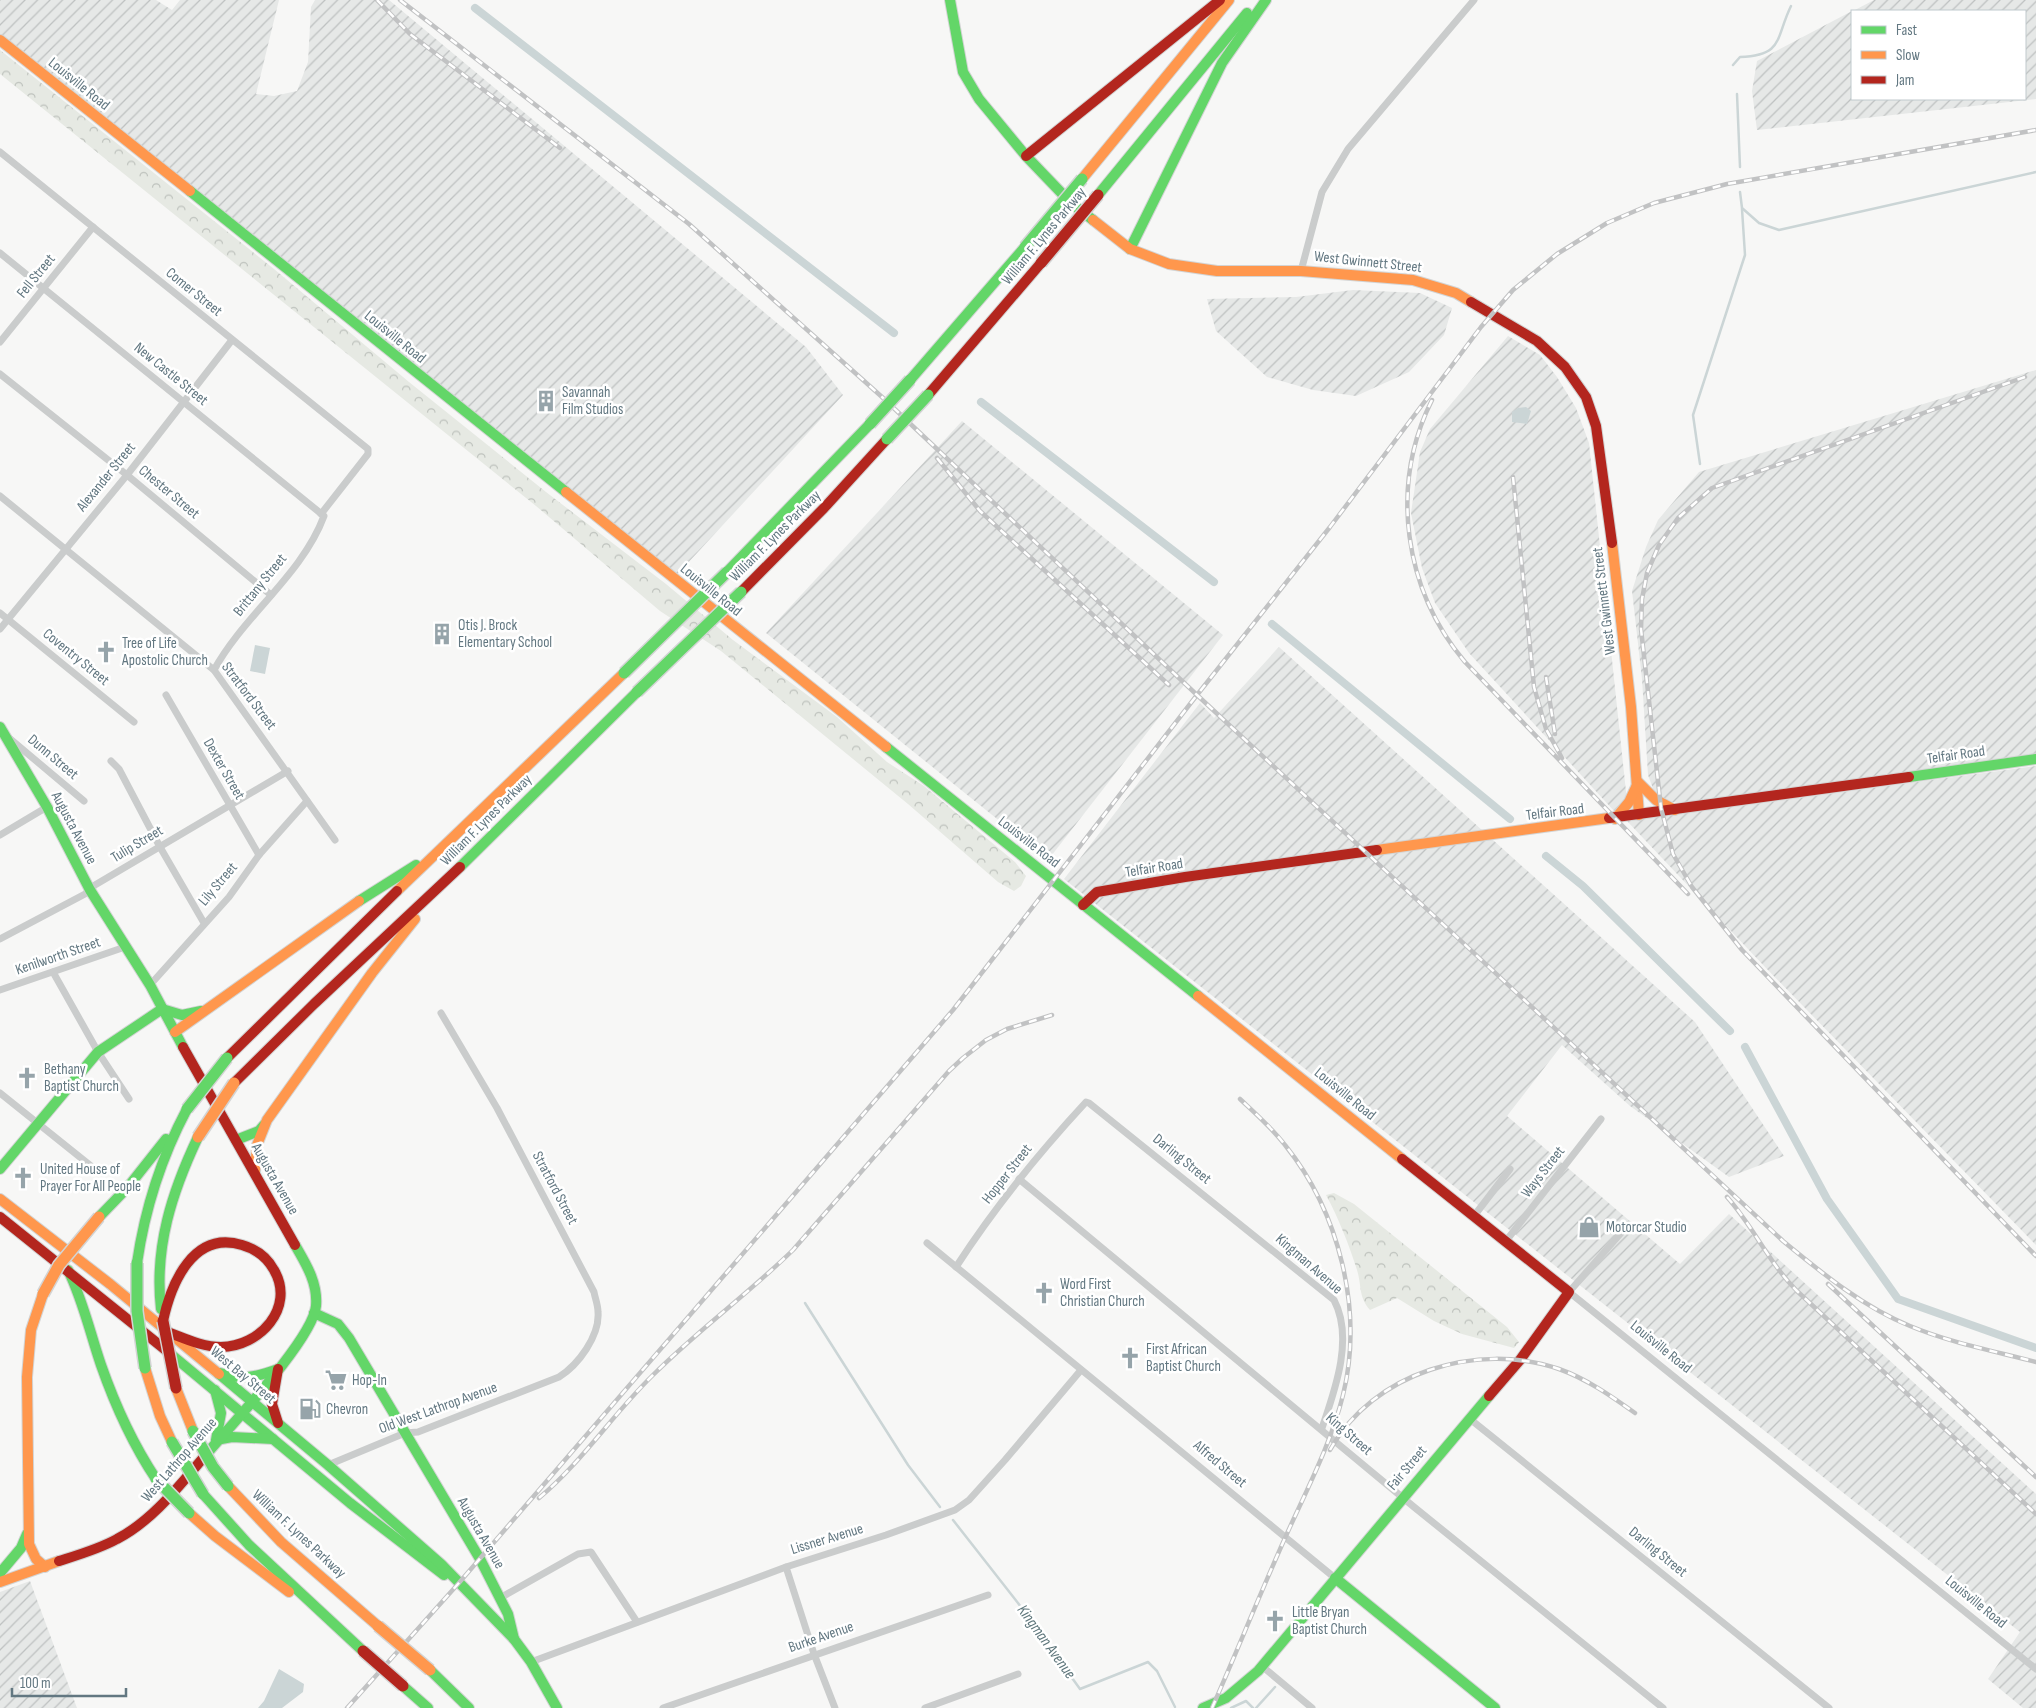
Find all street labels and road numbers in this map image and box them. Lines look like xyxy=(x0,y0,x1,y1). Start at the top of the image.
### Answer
street label: Louisville Road xyxy=(44,53,114,115)
street label: William F. Lynes Parkway xyxy=(998,183,1091,289)
street label: West Gwinnett Street xyxy=(1313,247,1423,277)
street label: Fell Street xyxy=(13,250,60,302)
street label: Comer Street xyxy=(162,263,226,321)
street label: Louisville Road xyxy=(360,306,430,368)
street label: New Castle Street xyxy=(130,338,212,410)
street label: Alexander Street xyxy=(72,438,140,516)
street label: Chester Street xyxy=(135,461,204,523)
street label: William F. Lynes Parkway xyxy=(725,486,825,586)
street label: West Gwinnett Street xyxy=(1588,546,1620,656)
street label: Brittany Street xyxy=(229,550,291,620)
street label: Louisville Road xyxy=(676,559,746,621)
street label: Coventry Street xyxy=(39,624,114,690)
street label: Stratford Street xyxy=(217,658,281,734)
street label: Dunn Street xyxy=(24,730,83,784)
street label: Dexter Street xyxy=(199,735,249,803)
street label: Telfair Road xyxy=(1926,742,1986,768)
street label: William F. Lynes Parkway xyxy=(436,770,536,870)
street label: Augusta Avenue xyxy=(46,787,101,868)
street label: Telfair Road xyxy=(1525,799,1585,825)
street label: Louisville Road xyxy=(994,812,1064,872)
street label: Tulip Street xyxy=(107,821,167,867)
street label: Telfair Road xyxy=(1124,854,1184,882)
street label: Lily Street xyxy=(194,858,242,910)
street label: Kenilworth Street xyxy=(13,932,103,979)
street label: Louisville Road xyxy=(1310,1063,1380,1125)
street label: Darling Street xyxy=(1149,1130,1215,1189)
street label: Augusta Avenue xyxy=(246,1139,303,1218)
street label: Hopper Street xyxy=(978,1140,1036,1208)
street label: Ways Street xyxy=(1517,1142,1569,1202)
street label: Stratford Street xyxy=(528,1148,582,1228)
street label: Kingman Avenue xyxy=(1271,1230,1347,1298)
street label: Louisville Road xyxy=(1626,1316,1696,1378)
street label: West Bay Street xyxy=(206,1342,280,1408)
street label: Old West Lathrop Avenue xyxy=(376,1378,500,1438)
street label: King Street xyxy=(1322,1408,1377,1460)
street label: West Lathrop Avenue xyxy=(137,1414,221,1506)
street label: Alfred Street xyxy=(1189,1435,1251,1492)
street label: Fair Street xyxy=(1383,1442,1431,1494)
street label: William F. Lynes Parkway xyxy=(248,1486,350,1583)
street label: Augusta Avenue xyxy=(452,1493,509,1572)
street label: Lissner Avenue xyxy=(788,1519,866,1559)
street label: Darling Street xyxy=(1625,1523,1691,1582)
street label: Louisville Road xyxy=(1941,1571,2011,1633)
street label: Burke Avenue xyxy=(786,1617,856,1657)

